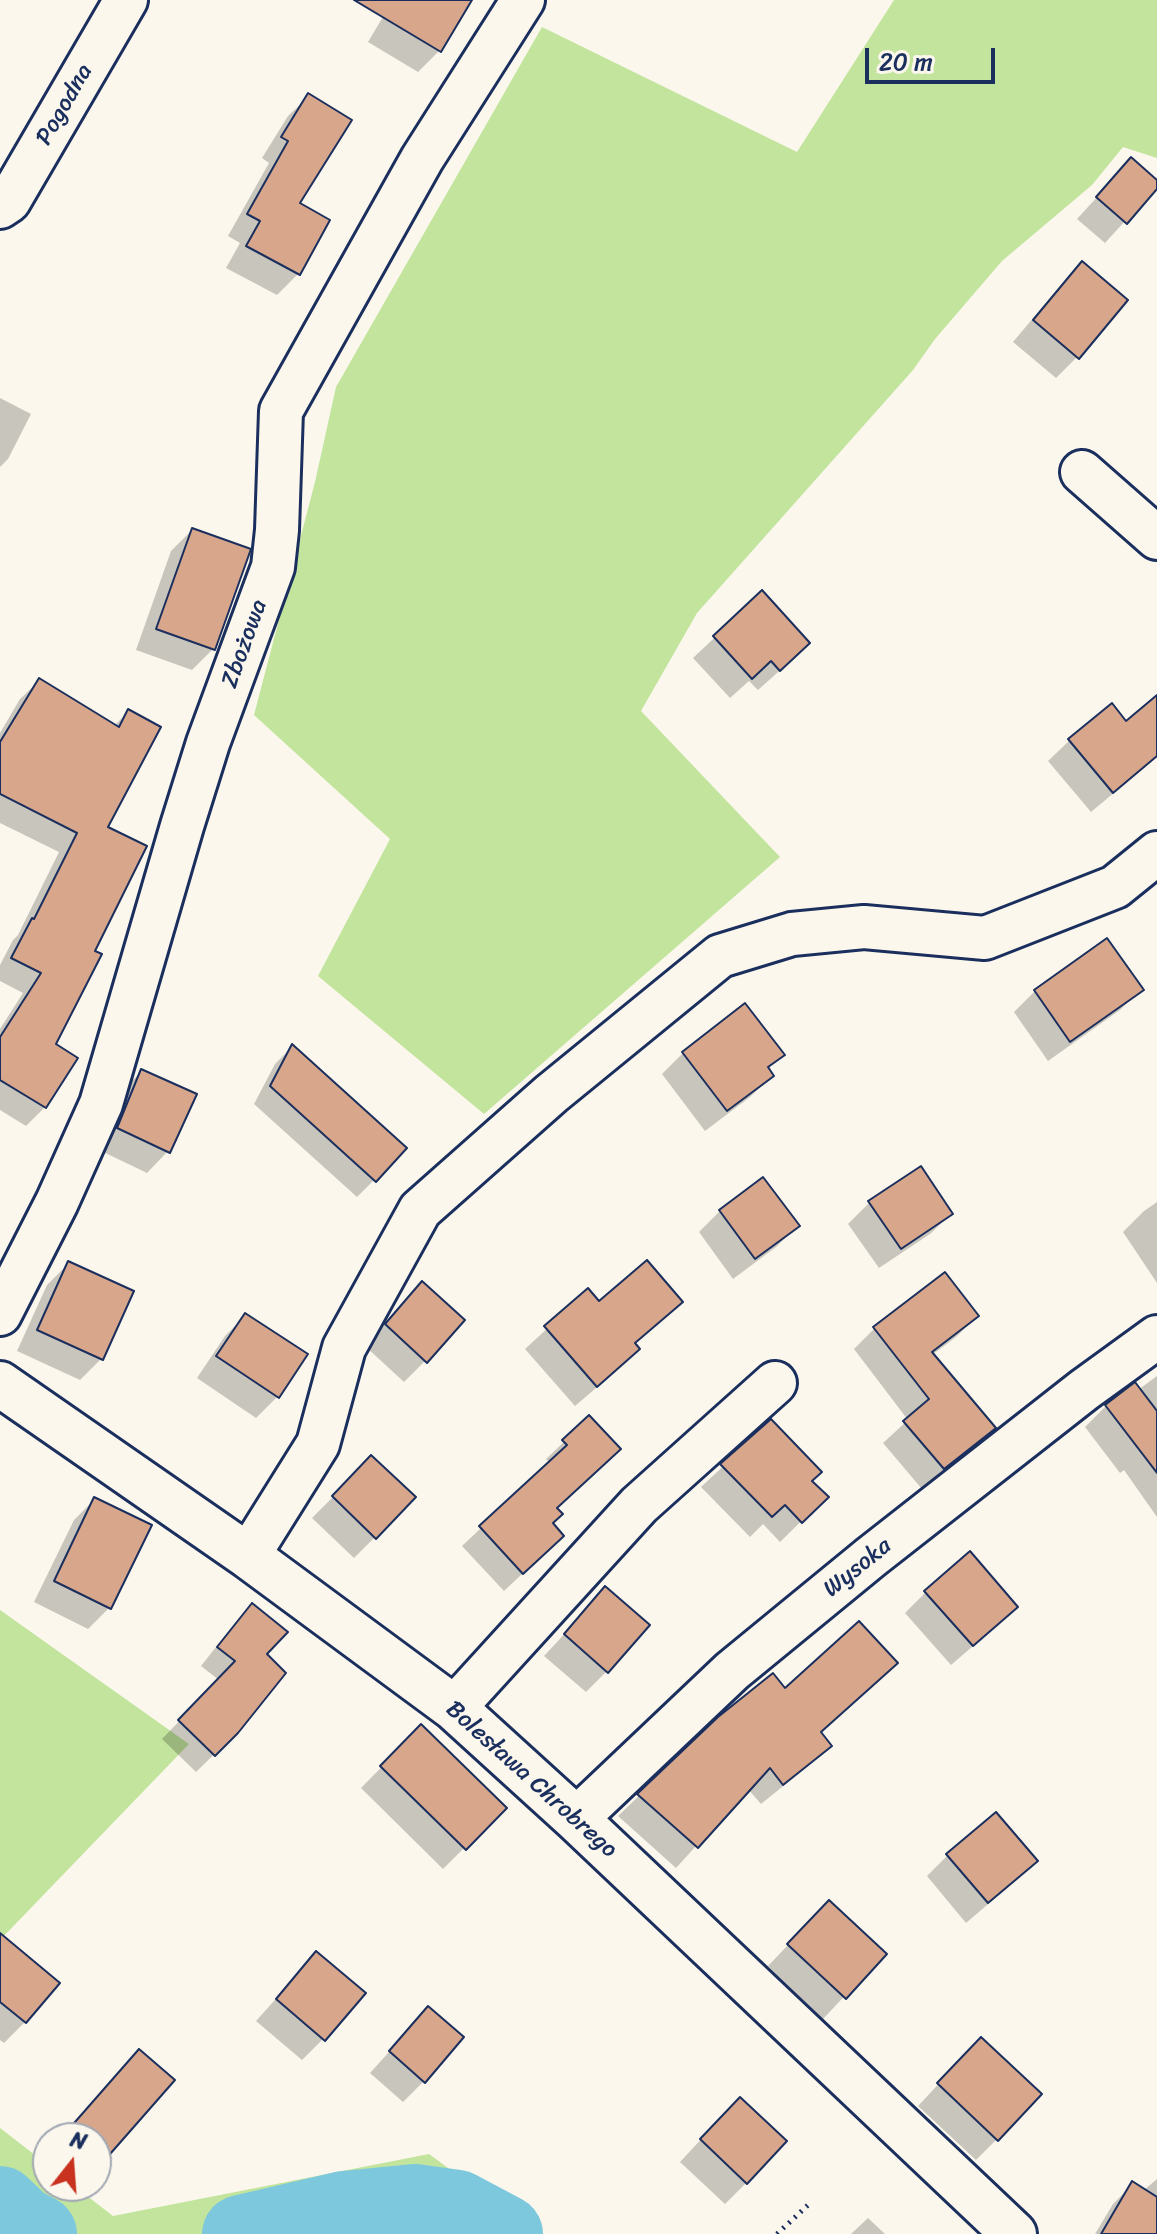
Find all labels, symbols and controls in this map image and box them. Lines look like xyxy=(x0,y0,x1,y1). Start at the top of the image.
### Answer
scale bar xyxy=(869,32,999,82)
text: 20 m xyxy=(879,41,933,83)
street label: Pogodna xyxy=(30,59,100,151)
street label: Zbożowa xyxy=(216,596,274,692)
street label: Wysoka xyxy=(818,1532,898,1604)
street label: Bolesława Chrobrego xyxy=(439,1695,623,1865)
text: N xyxy=(66,2120,92,2161)
north arrow xyxy=(32,2122,112,2202)

